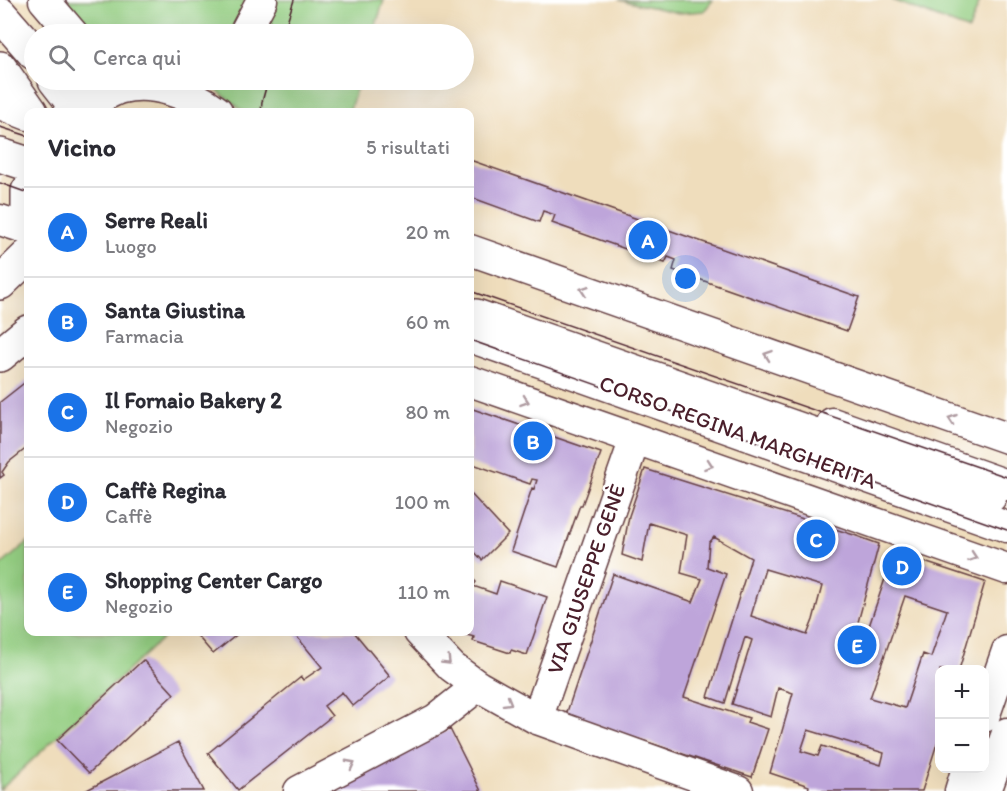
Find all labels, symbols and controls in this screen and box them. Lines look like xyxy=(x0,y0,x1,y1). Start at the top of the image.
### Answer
search box xyxy=(24,24,474,90)
icon: search xyxy=(45,41,78,74)
text: Cerca qui xyxy=(93,44,181,71)
text: Vicino xyxy=(48,131,116,163)
text: 5 risultati xyxy=(366,135,450,159)
text: Serre Reali xyxy=(105,207,208,234)
pin: A xyxy=(628,218,668,262)
text: A xyxy=(61,220,74,244)
text: 20 m xyxy=(406,220,450,244)
text: Luogo xyxy=(105,234,157,258)
your location xyxy=(671,264,700,293)
one-way arrow xyxy=(579,285,590,298)
text: Santa Giustina xyxy=(105,297,245,324)
text: B xyxy=(61,310,74,334)
text: 60 m xyxy=(406,310,450,334)
text: Farmacia xyxy=(105,324,184,348)
one-way arrow xyxy=(763,349,774,362)
street label: CORSO REGINA MARGHERITA xyxy=(596,369,880,495)
text: Il Fornaio Bakery 2 xyxy=(105,387,282,414)
one-way arrow xyxy=(519,393,530,406)
text: C xyxy=(61,400,74,424)
text: 80 m xyxy=(405,400,450,424)
text: Negozio xyxy=(105,414,173,438)
one-way arrow xyxy=(947,414,958,427)
pin: B xyxy=(514,418,552,464)
one-way arrow xyxy=(703,457,714,470)
text: Caffè Regina xyxy=(105,477,226,504)
street label: VIA GIUSEPPE GENÈ xyxy=(541,480,631,678)
text: D xyxy=(61,490,74,514)
text: 100 m xyxy=(395,490,450,514)
text: Caffè xyxy=(105,504,152,528)
pin: C xyxy=(796,516,836,562)
pin: D xyxy=(882,544,922,588)
one-way arrow xyxy=(967,550,978,563)
text: Shopping Center Cargo xyxy=(105,567,323,594)
text: E xyxy=(62,580,73,604)
text: 110 m xyxy=(398,580,450,604)
text: Negozio xyxy=(105,594,173,618)
pin: E xyxy=(838,622,876,668)
one-way arrow xyxy=(439,653,450,664)
map controls xyxy=(935,665,989,773)
button: + xyxy=(935,665,989,719)
one-way arrow xyxy=(502,695,512,707)
button: − xyxy=(935,719,989,773)
one-way arrow xyxy=(344,760,355,771)

